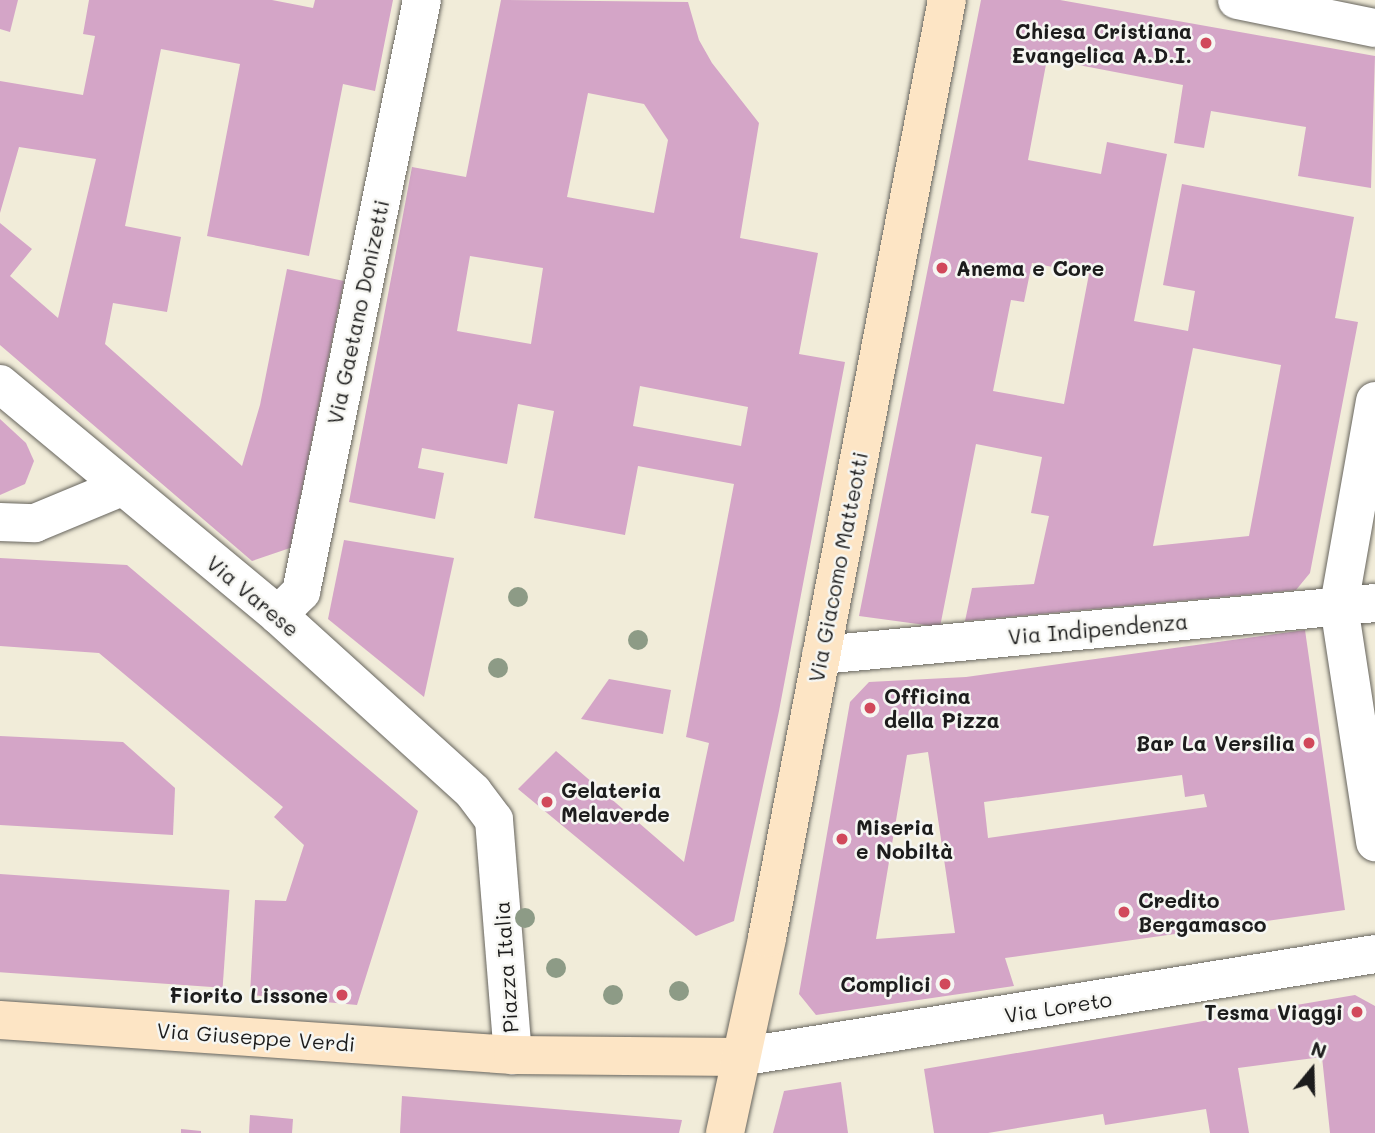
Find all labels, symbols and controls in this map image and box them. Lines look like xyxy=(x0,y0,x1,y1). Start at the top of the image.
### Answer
place label: Chiesa Cristiana Evangelica A.D.I. xyxy=(1012,18,1192,68)
marker: Chiesa Cristiana Evangelica A.D.I. xyxy=(1198,35,1214,51)
street label: Via Gaetano Donizetti xyxy=(322,197,394,427)
place label: Anema e Core xyxy=(956,255,1104,281)
marker: Anema e Core xyxy=(934,260,950,276)
street label: Via Giacomo Matteotti xyxy=(803,450,873,684)
street label: Via Varese xyxy=(202,550,304,642)
street label: Via Indipendenza xyxy=(1007,609,1189,649)
place label: Officina della Pizza xyxy=(884,683,1000,733)
marker: Officina della Pizza xyxy=(862,700,878,716)
place label: Bar La Versilia xyxy=(1136,730,1295,756)
marker: Bar La Versilia xyxy=(1301,735,1317,751)
place label: Gelateria Melaverde xyxy=(561,777,670,827)
marker: Gelateria Melaverde xyxy=(539,794,555,810)
place label: Miseria e Nobiltà xyxy=(856,814,953,864)
marker: Miseria e Nobiltà xyxy=(834,831,850,847)
place label: Credito Bergamasco xyxy=(1138,887,1266,937)
street label: Piazza Italia xyxy=(489,900,523,1034)
marker: Credito Bergamasco xyxy=(1116,904,1132,920)
place label: Complici xyxy=(840,971,931,997)
marker: Complici xyxy=(937,976,953,992)
place label: Fiorito Lissone xyxy=(169,982,328,1008)
street label: Via Loreto xyxy=(1002,986,1114,1028)
marker: Fiorito Lissone xyxy=(334,987,350,1003)
place label: Tesma Viaggi xyxy=(1204,999,1343,1025)
marker: Tesma Viaggi xyxy=(1349,1004,1365,1020)
street label: Via Giuseppe Verdi xyxy=(156,1017,356,1057)
north arrow xyxy=(1277,1035,1347,1105)
text: N xyxy=(1308,1036,1330,1064)

